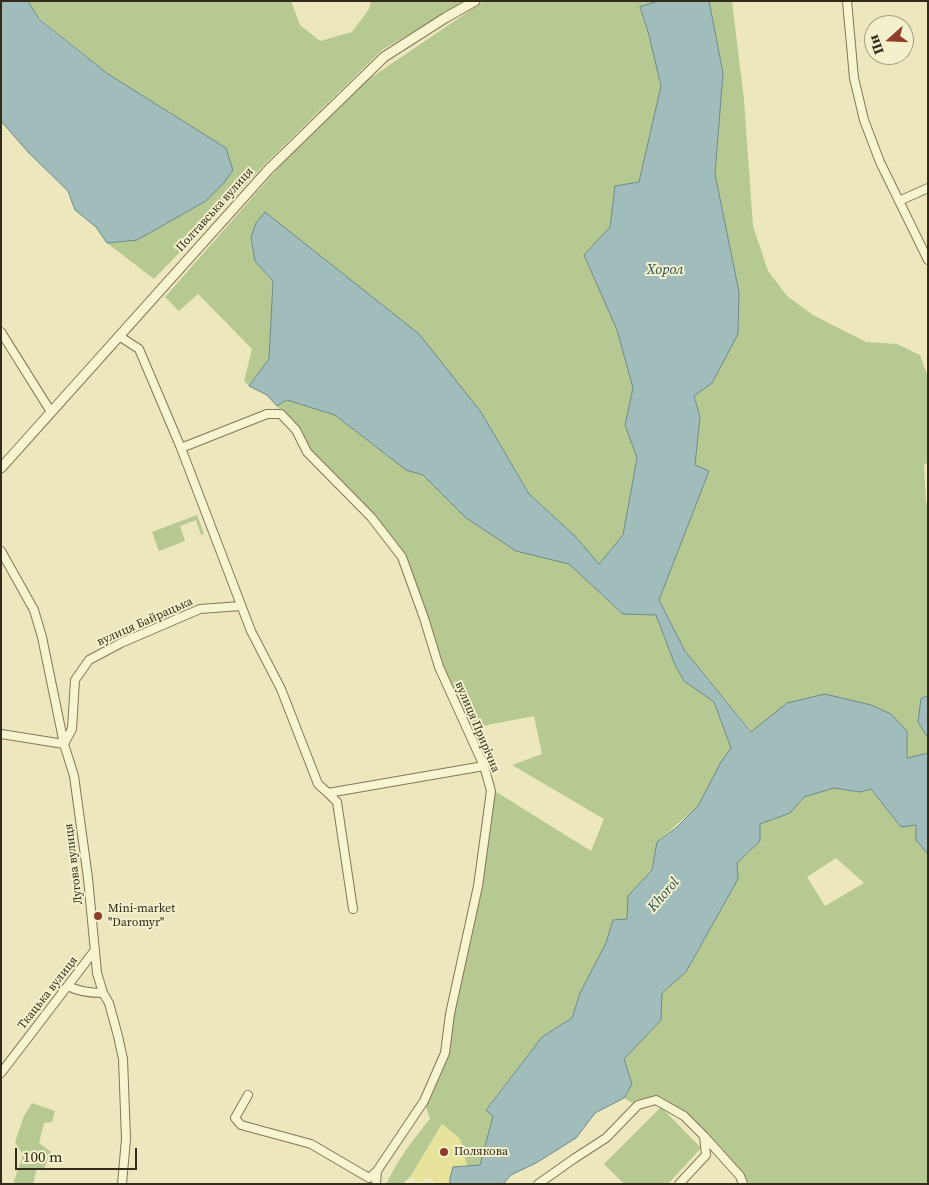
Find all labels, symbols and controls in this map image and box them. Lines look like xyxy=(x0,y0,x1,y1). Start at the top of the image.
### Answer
north arrow xyxy=(864,15,914,65)
text: Пн xyxy=(863,32,889,57)
street label: Полтавська вулиця xyxy=(173,165,257,255)
water label: Хорол xyxy=(647,262,683,278)
street label: вулиця Байрацька xyxy=(95,594,195,650)
street label: вулиця Прирічна xyxy=(451,679,503,775)
street label: Лугова вулиця xyxy=(62,823,86,905)
water label: Khorol xyxy=(645,875,683,915)
place label: Mini-market "Daromyr" xyxy=(108,902,175,930)
marker: Mini-market "Daromyr" xyxy=(92,910,104,922)
street label: Ткацька вулиця xyxy=(15,954,81,1032)
scale bar xyxy=(18,1138,140,1170)
place label: Полякова xyxy=(454,1145,508,1159)
text: 100 m xyxy=(23,1146,63,1167)
marker: Полякова xyxy=(438,1146,450,1158)

